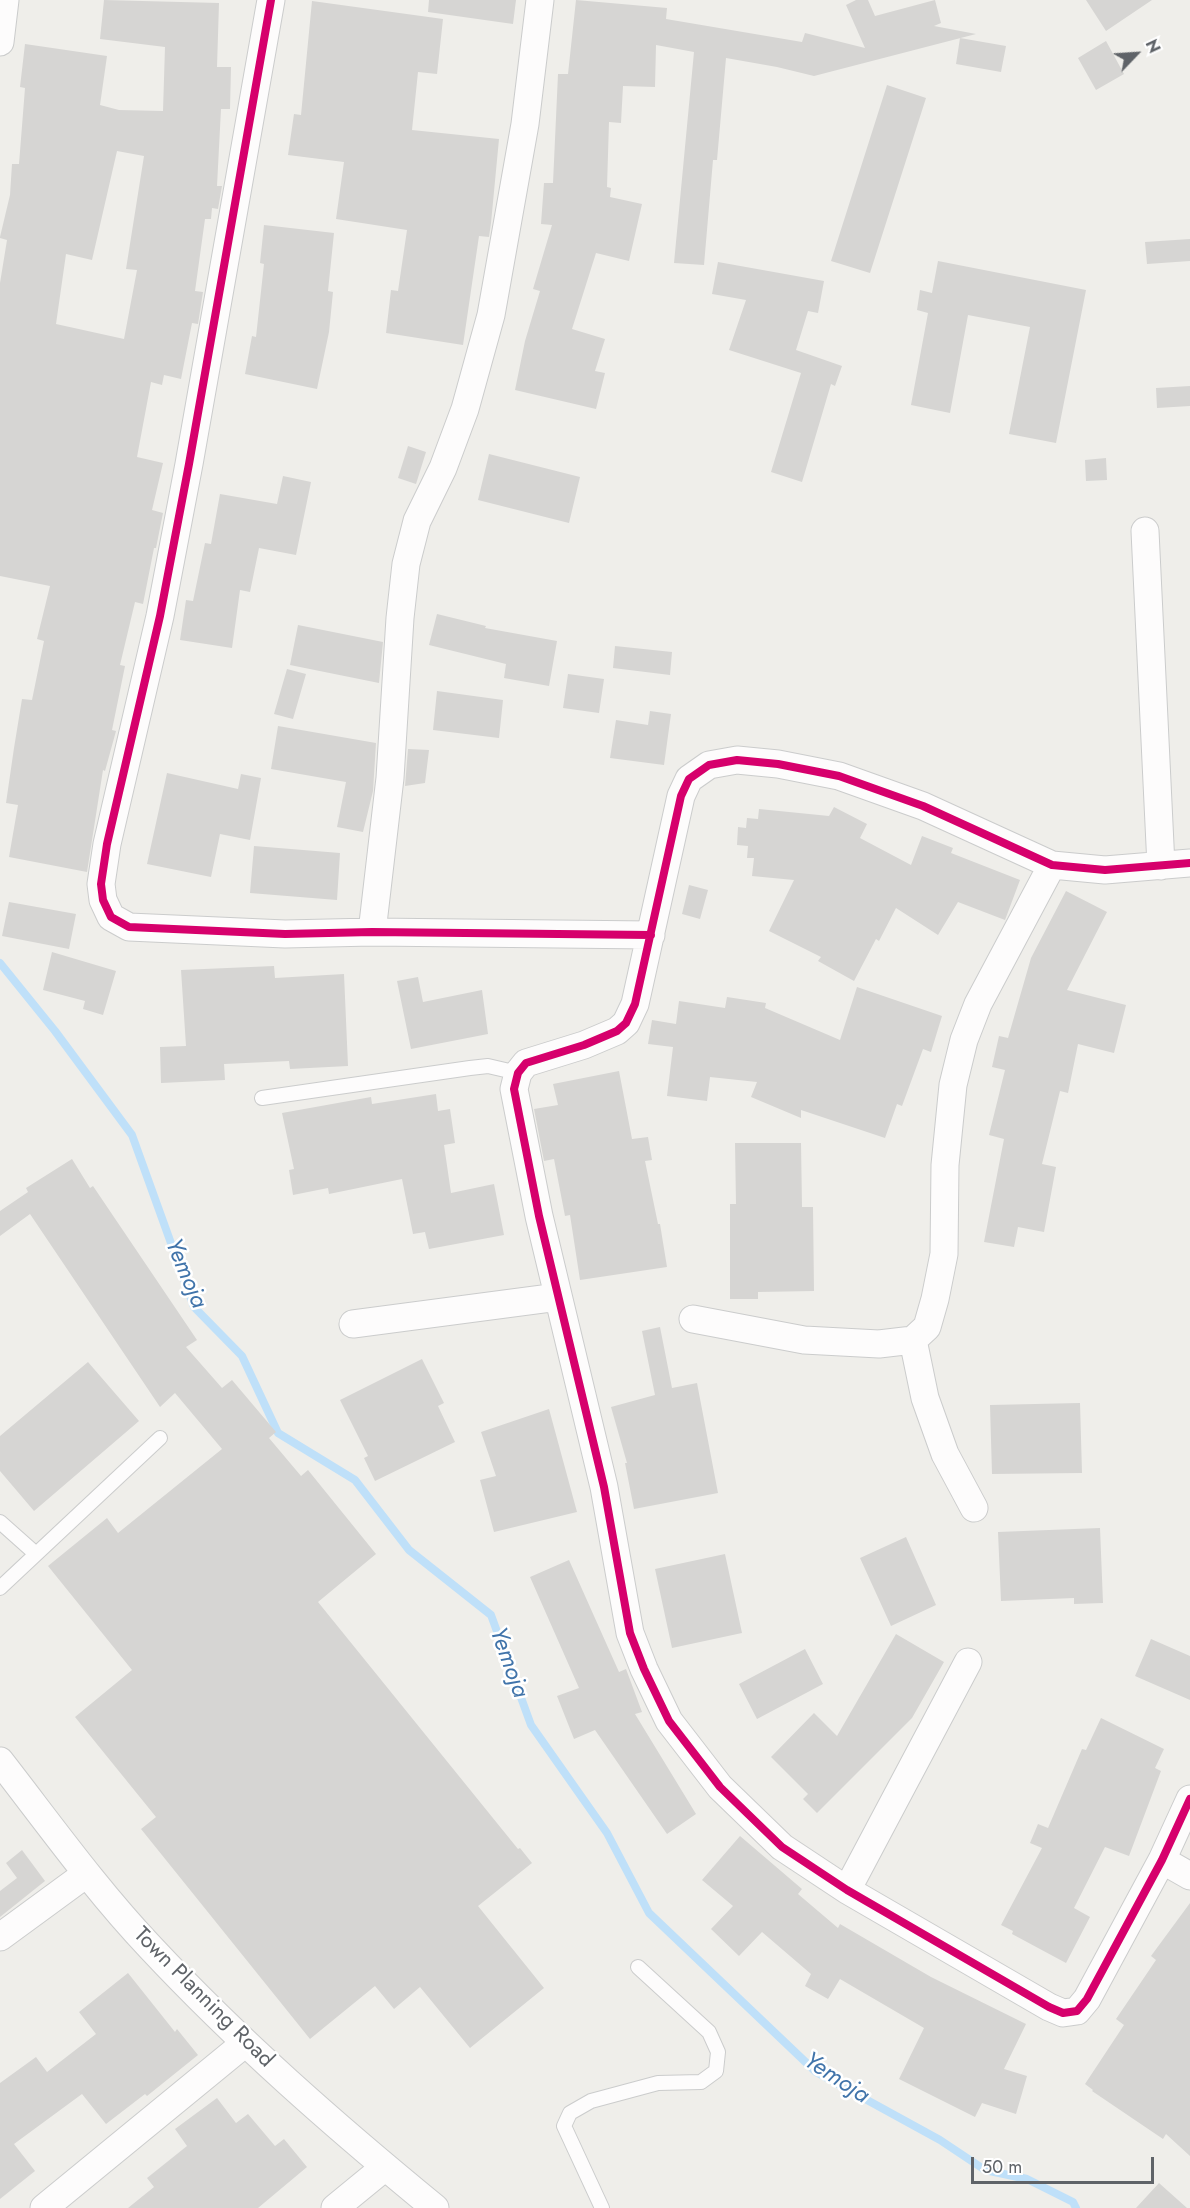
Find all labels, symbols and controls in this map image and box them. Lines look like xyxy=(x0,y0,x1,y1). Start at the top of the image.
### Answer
north arrow xyxy=(1106,24,1166,84)
text: N xyxy=(1140,36,1166,57)
water label: Yemoja xyxy=(158,1235,212,1313)
water label: Yemoja xyxy=(482,1624,534,1702)
street label: Town Planning Road xyxy=(127,1922,279,2074)
water label: Yemoja xyxy=(798,2047,874,2111)
scale bar xyxy=(974,2145,1157,2183)
text: 50 m xyxy=(982,2154,1022,2180)

